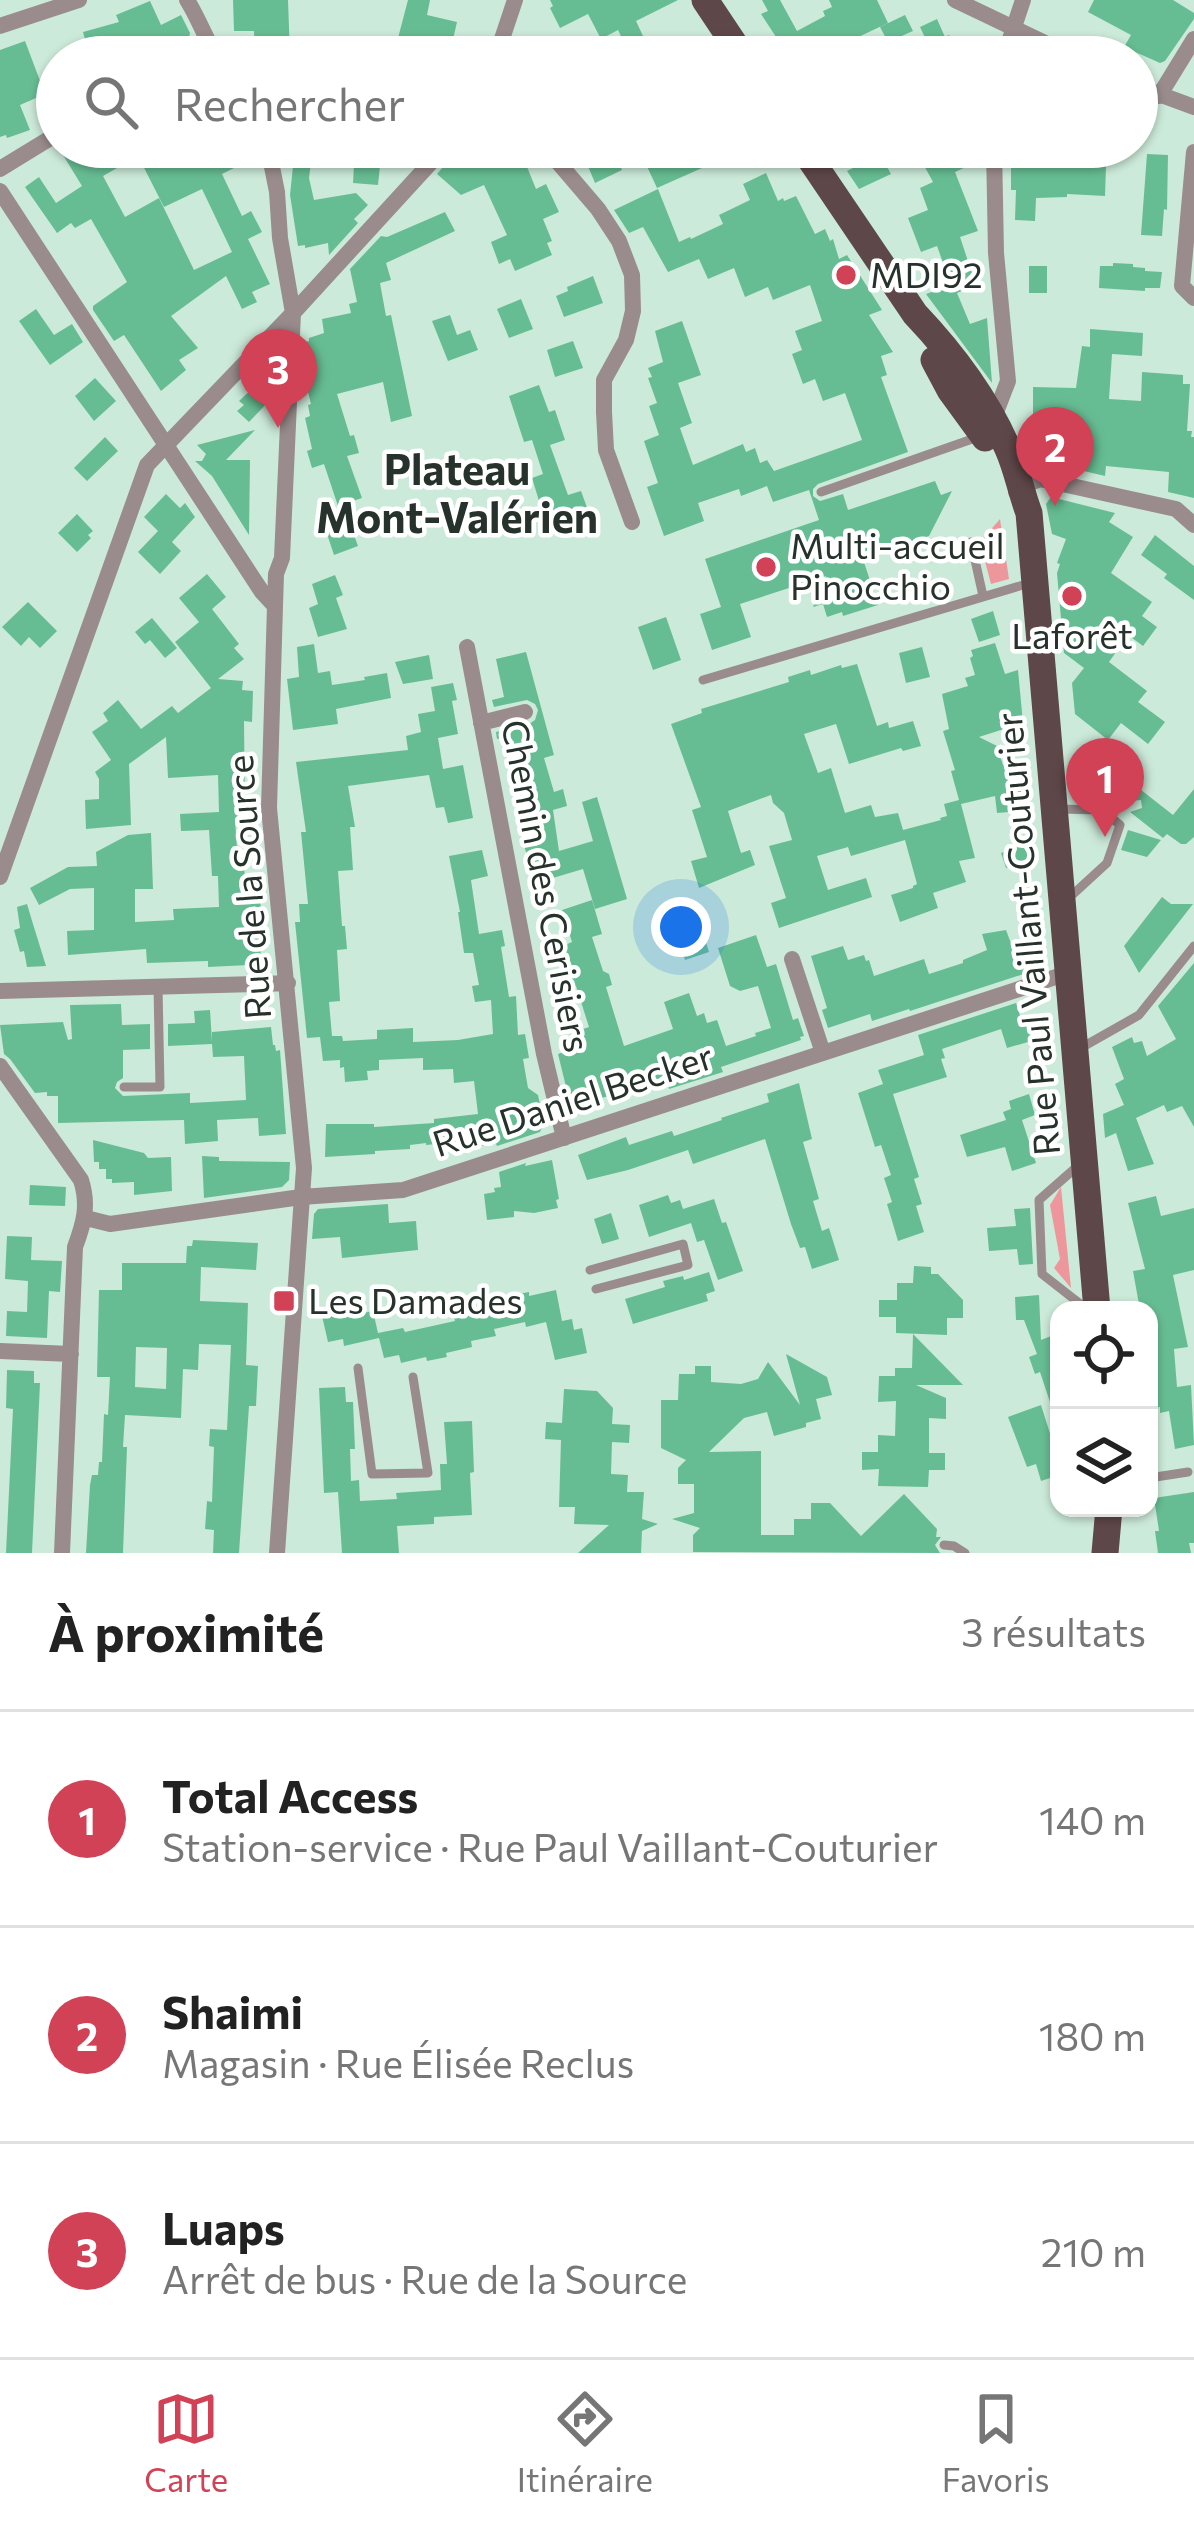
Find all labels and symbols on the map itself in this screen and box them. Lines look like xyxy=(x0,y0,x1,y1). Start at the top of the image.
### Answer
place label: MDI92 xyxy=(870,251,983,295)
marker: MDI92 xyxy=(833,262,859,288)
pin: 3 xyxy=(239,329,317,428)
pin: 2 xyxy=(1016,407,1094,506)
district label: Plateau Mont-Valérien xyxy=(316,442,598,542)
place label: Multi-accueil Pinocchio xyxy=(790,522,1005,607)
marker: Multi-accueil Pinocchio xyxy=(753,554,779,580)
marker: Laforêt xyxy=(1059,583,1085,609)
place label: Laforêt xyxy=(1011,612,1133,656)
street label: Rue Paul Vaillant-Couturier xyxy=(985,711,1067,1157)
street label: Chemin des Cerisiers xyxy=(494,716,602,1055)
pin: 1 xyxy=(1066,738,1144,837)
street label: Rue de la Source xyxy=(216,754,278,1021)
your location xyxy=(651,897,711,957)
street label: Rue Daniel Becker xyxy=(427,1032,718,1164)
place label: Les Damades xyxy=(308,1277,523,1321)
marker: Les Damades xyxy=(271,1288,297,1314)

